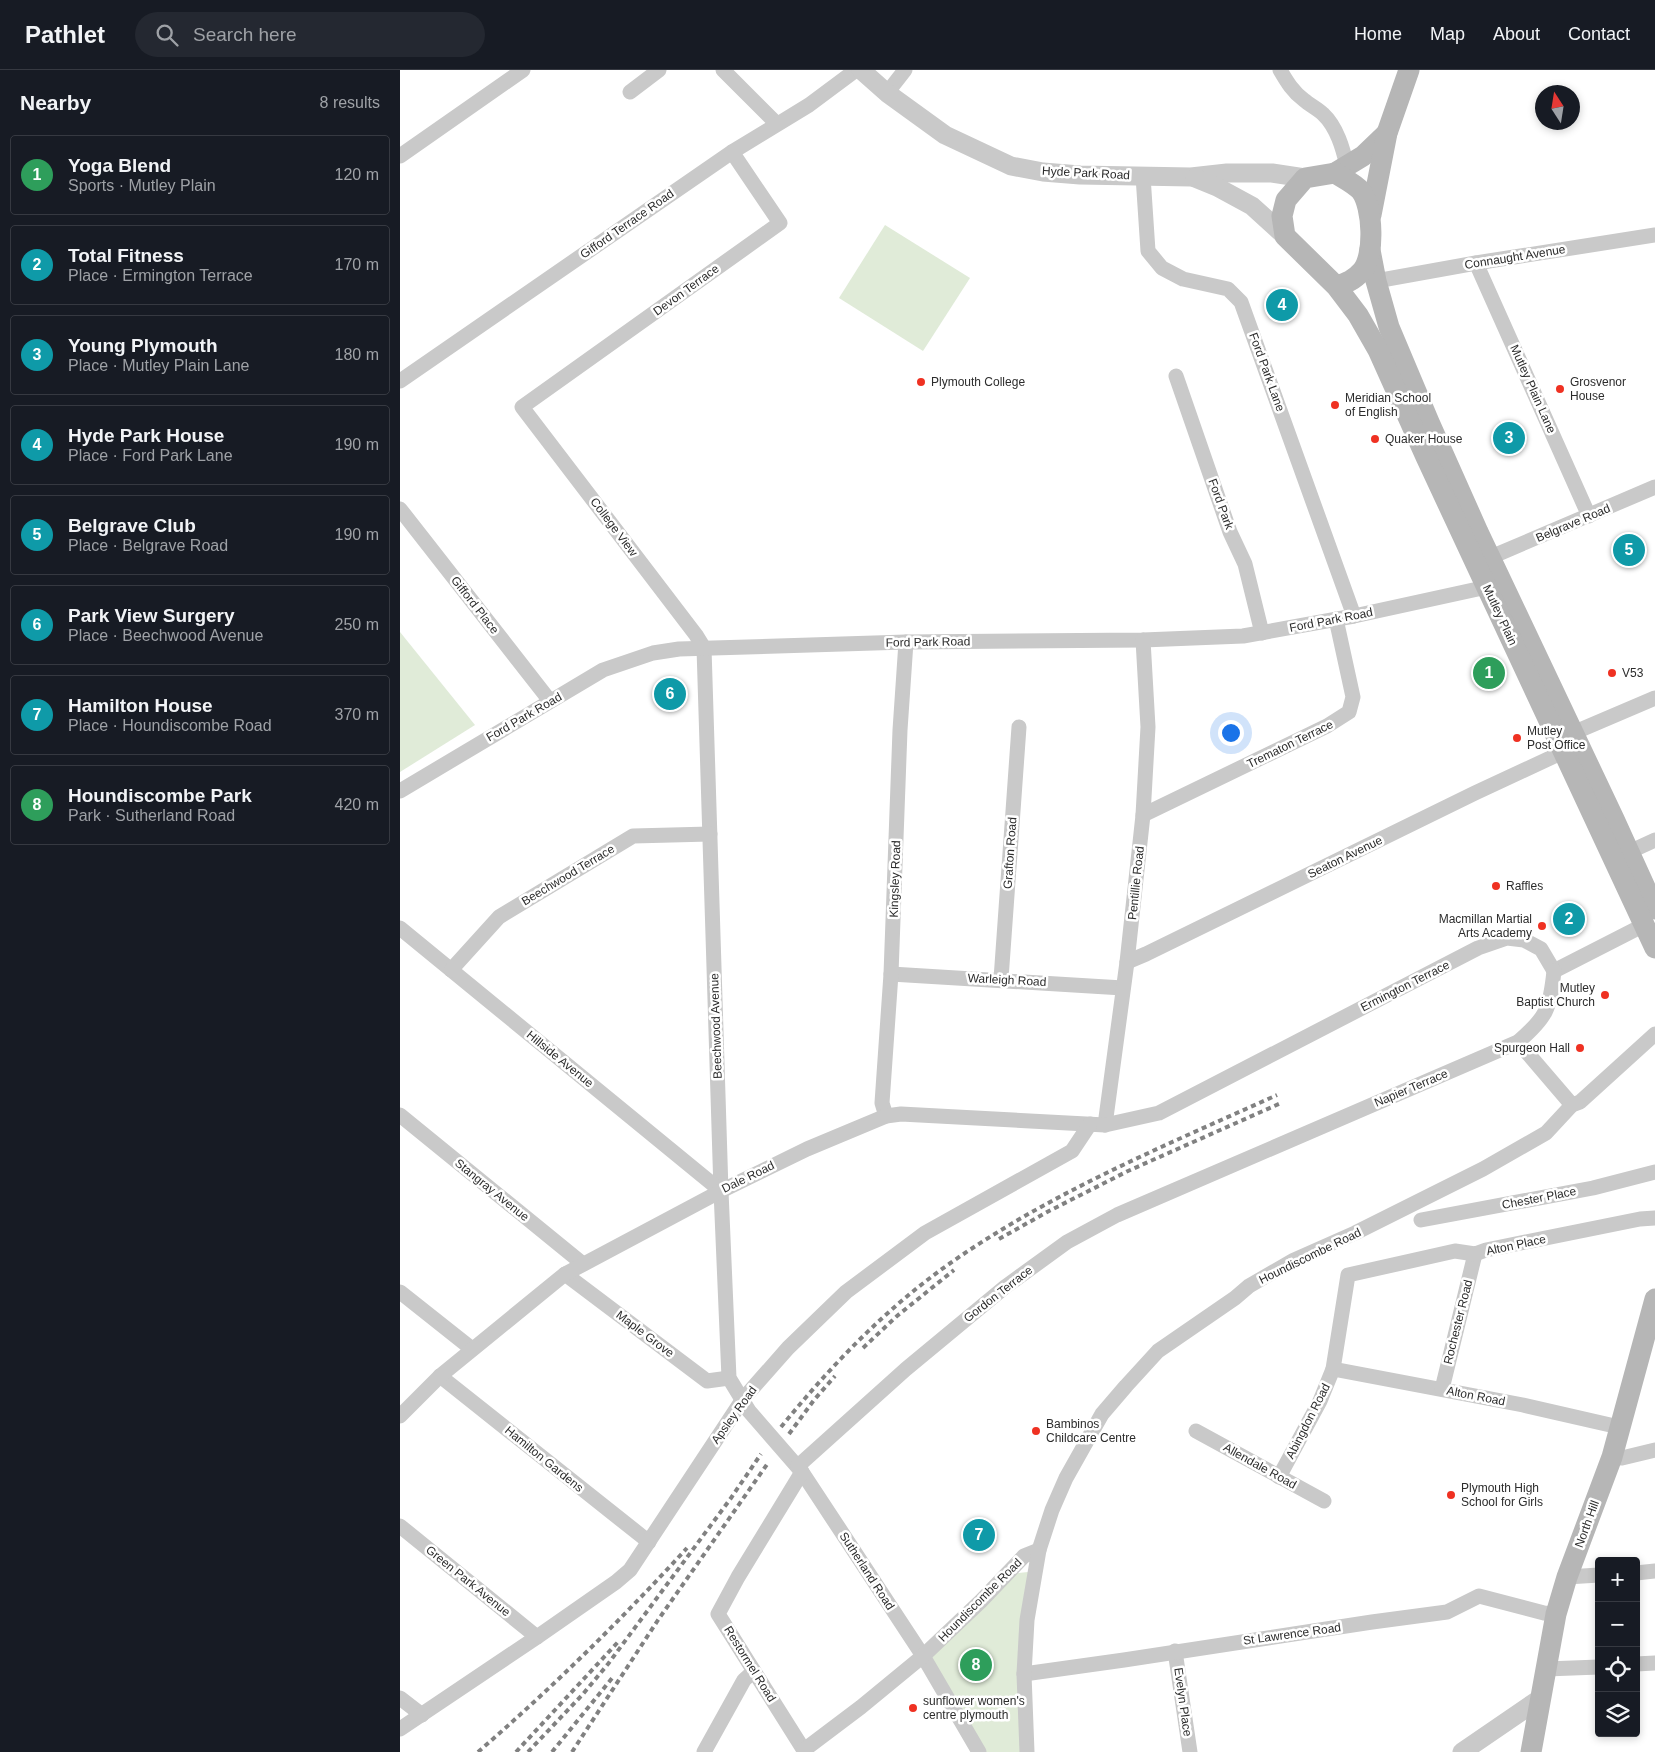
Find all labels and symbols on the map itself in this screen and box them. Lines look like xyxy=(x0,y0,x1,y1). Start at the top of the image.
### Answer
north arrow xyxy=(1535,85,1580,130)
street label: Hyde Park Road xyxy=(1042,164,1130,182)
street label: Gifford Terrace Road xyxy=(578,186,676,262)
street label: Connaught Avenue xyxy=(1464,242,1567,272)
street label: Devon Terrace xyxy=(650,261,722,319)
pin: 4 xyxy=(1266,286,1298,324)
street label: Ford Park Lane xyxy=(1246,331,1288,414)
street label: Mutley Plain Lane xyxy=(1507,343,1559,436)
place label: Plymouth College xyxy=(931,375,1025,389)
place label: Grosvenor House xyxy=(1570,375,1626,403)
marker: Plymouth College xyxy=(915,376,927,388)
marker: Grosvenor House xyxy=(1554,383,1566,395)
place label: Meridian School of English xyxy=(1345,391,1431,419)
marker: Meridian School of English xyxy=(1329,399,1341,411)
pin: 3 xyxy=(1493,419,1525,457)
place label: Quaker House xyxy=(1385,432,1463,446)
marker: Quaker House xyxy=(1369,433,1381,445)
street label: Ford Park xyxy=(1205,477,1237,532)
street label: College View xyxy=(587,495,641,559)
street label: Belgrave Road xyxy=(1534,501,1612,545)
pin: 5 xyxy=(1613,531,1645,569)
street label: Gifford Place xyxy=(448,573,502,637)
street label: Mutley Plain xyxy=(1480,582,1520,648)
street label: Ford Park Road xyxy=(1288,605,1374,635)
street label: Ford Park Road xyxy=(886,634,970,650)
pin: 1 xyxy=(1473,654,1505,692)
place label: V53 xyxy=(1622,666,1644,680)
marker: V53 xyxy=(1606,667,1618,679)
pin: 6 xyxy=(654,675,686,713)
street label: Ford Park Road xyxy=(484,690,564,744)
street label: Trematon Terrace xyxy=(1245,717,1336,771)
your location xyxy=(1218,720,1244,746)
place label: Mutley Post Office xyxy=(1527,724,1586,752)
marker: Mutley Post Office xyxy=(1511,732,1523,744)
street label: Grafton Road xyxy=(1001,817,1019,889)
street label: Seaton Avenue xyxy=(1305,833,1385,881)
street label: Kingsley Road xyxy=(887,840,903,918)
street label: Beechwood Terrace xyxy=(519,842,617,908)
street label: Pentillie Road xyxy=(1125,845,1147,921)
place label: Raffles xyxy=(1506,879,1543,893)
marker: Raffles xyxy=(1490,880,1502,892)
pin: 2 xyxy=(1553,900,1585,938)
place label: Macmillan Martial Arts Academy xyxy=(1439,912,1532,940)
marker: Macmillan Martial Arts Academy xyxy=(1536,920,1548,932)
street label: Ermington Terrace xyxy=(1358,957,1452,1014)
street label: Warleigh Road xyxy=(967,971,1047,989)
street label: Beechwood Avenue xyxy=(707,973,725,1079)
place label: Mutley Baptist Church xyxy=(1516,981,1595,1009)
marker: Mutley Baptist Church xyxy=(1599,989,1611,1001)
street label: Hillside Avenue xyxy=(524,1028,596,1090)
place label: Spurgeon Hall xyxy=(1494,1041,1570,1055)
marker: Spurgeon Hall xyxy=(1574,1042,1586,1054)
street label: Napier Terrace xyxy=(1372,1066,1450,1110)
street label: Stangray Avenue xyxy=(452,1156,532,1224)
street label: Dale Road xyxy=(719,1158,777,1196)
street label: Chester Place xyxy=(1501,1184,1578,1212)
street label: Houndiscombe Road xyxy=(1257,1225,1363,1287)
street label: Alton Place xyxy=(1485,1232,1547,1258)
street label: Gordon Terrace xyxy=(961,1263,1035,1325)
street label: Rochester Road xyxy=(1441,1278,1475,1366)
street label: Maple Grove xyxy=(613,1308,677,1360)
street label: Abingdon Road xyxy=(1283,1381,1333,1461)
street label: Apsley Road xyxy=(708,1383,760,1447)
street label: Alton Road xyxy=(1446,1383,1506,1409)
place label: Bambinos Childcare Centre xyxy=(1046,1417,1136,1445)
street label: Hamilton Gardens xyxy=(502,1423,586,1495)
marker: Bambinos Childcare Centre xyxy=(1030,1425,1042,1437)
street label: Allendale Road xyxy=(1221,1440,1299,1492)
place label: Plymouth High School for Girls xyxy=(1461,1481,1543,1509)
marker: Plymouth High School for Girls xyxy=(1445,1489,1457,1501)
street label: North Hill xyxy=(1572,1498,1602,1550)
pin: 7 xyxy=(963,1516,995,1554)
street label: Sutherland Road xyxy=(837,1529,897,1613)
street label: Green Park Avenue xyxy=(423,1543,513,1620)
street label: Houndiscombe Road xyxy=(935,1555,1025,1645)
street label: St Lawrence Road xyxy=(1242,1620,1342,1648)
street label: Restormel Road xyxy=(721,1624,779,1704)
pin: 8 xyxy=(960,1646,992,1684)
street label: Evelyn Place xyxy=(1171,1667,1195,1738)
place label: sunflower women's centre plymouth xyxy=(923,1694,1025,1722)
marker: sunflower women's centre plymouth xyxy=(907,1702,919,1714)

